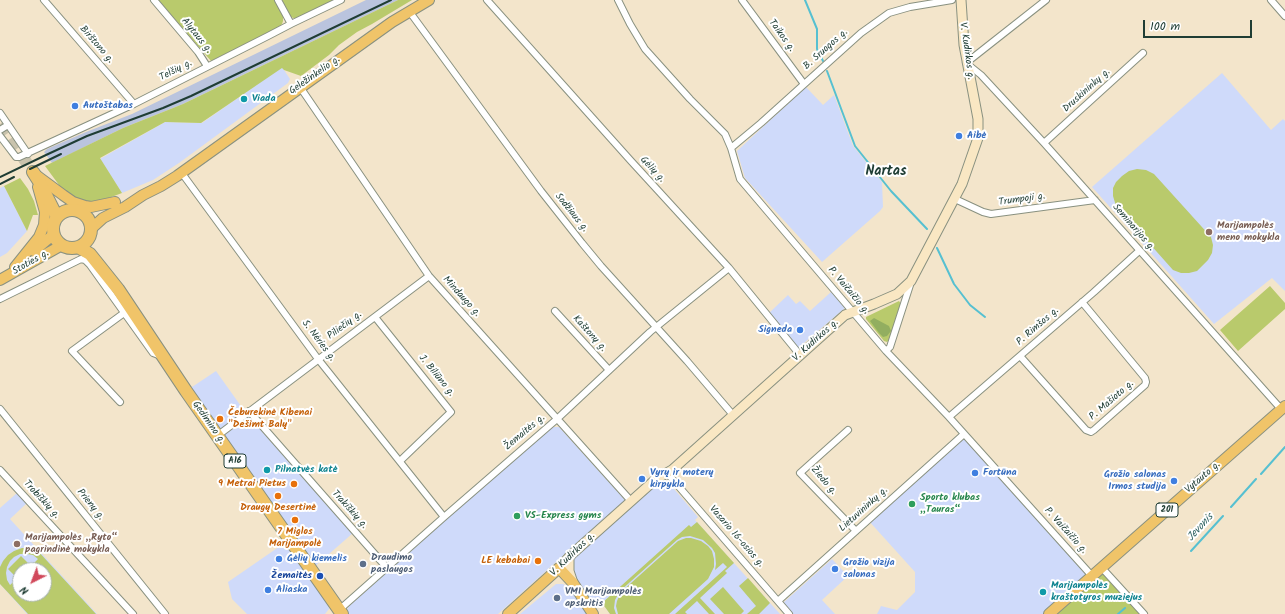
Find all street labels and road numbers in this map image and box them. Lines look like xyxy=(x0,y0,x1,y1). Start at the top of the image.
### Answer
street label: Alytaus g. xyxy=(178,16,214,56)
street label: Taikos g. xyxy=(765,17,797,55)
street label: V. Kudirkos g. xyxy=(956,22,976,80)
street label: Birštono g. xyxy=(76,24,116,66)
street label: B. Sruogos g. xyxy=(801,27,851,73)
street label: Geležinkelio g. xyxy=(287,54,343,98)
street label: Telšių g. xyxy=(158,58,194,84)
street label: Druskininkų g. xyxy=(1061,67,1113,115)
street label: Gėlių g. xyxy=(637,154,667,186)
street label: Sodžiaus g. xyxy=(552,191,590,235)
street label: Trumpoji g. xyxy=(998,191,1046,209)
street label: Seminarijos g. xyxy=(1109,202,1157,254)
street label: Stoties g. xyxy=(11,248,51,278)
street label: P. Vaičaičio g. xyxy=(825,265,871,317)
street label: Mindaugo g. xyxy=(440,274,482,320)
street label: P. Rimšos g. xyxy=(1014,305,1062,349)
street label: Piliečių g. xyxy=(325,309,365,343)
street label: Kaštonų g. xyxy=(570,313,608,355)
street label: V. Kudirkos g. xyxy=(791,317,841,365)
street label: S. Nėries g. xyxy=(299,318,337,364)
street label: J. Biliūno g. xyxy=(415,353,457,399)
street label: P. Mašioto g. xyxy=(1087,378,1137,424)
street label: Gedimino g. xyxy=(189,399,227,447)
street label: Žemaitės g. xyxy=(502,413,548,453)
road number: A16 xyxy=(224,454,246,468)
street label: Vytauto g. xyxy=(1183,459,1223,497)
street label: Žiedo g. xyxy=(807,464,839,498)
street label: Trobiškių g. xyxy=(20,478,62,522)
street label: Lietuvininkų g. xyxy=(837,485,891,535)
street label: Prienų g. xyxy=(74,487,106,523)
street label: Trakiškių g. xyxy=(329,488,369,532)
road number: 201 xyxy=(1156,503,1178,517)
street label: Vasario 16-osios g. xyxy=(706,504,766,570)
street label: P. Vaičaičio g. xyxy=(1041,505,1089,557)
street label: V. Kudirkos g. xyxy=(548,531,598,579)

